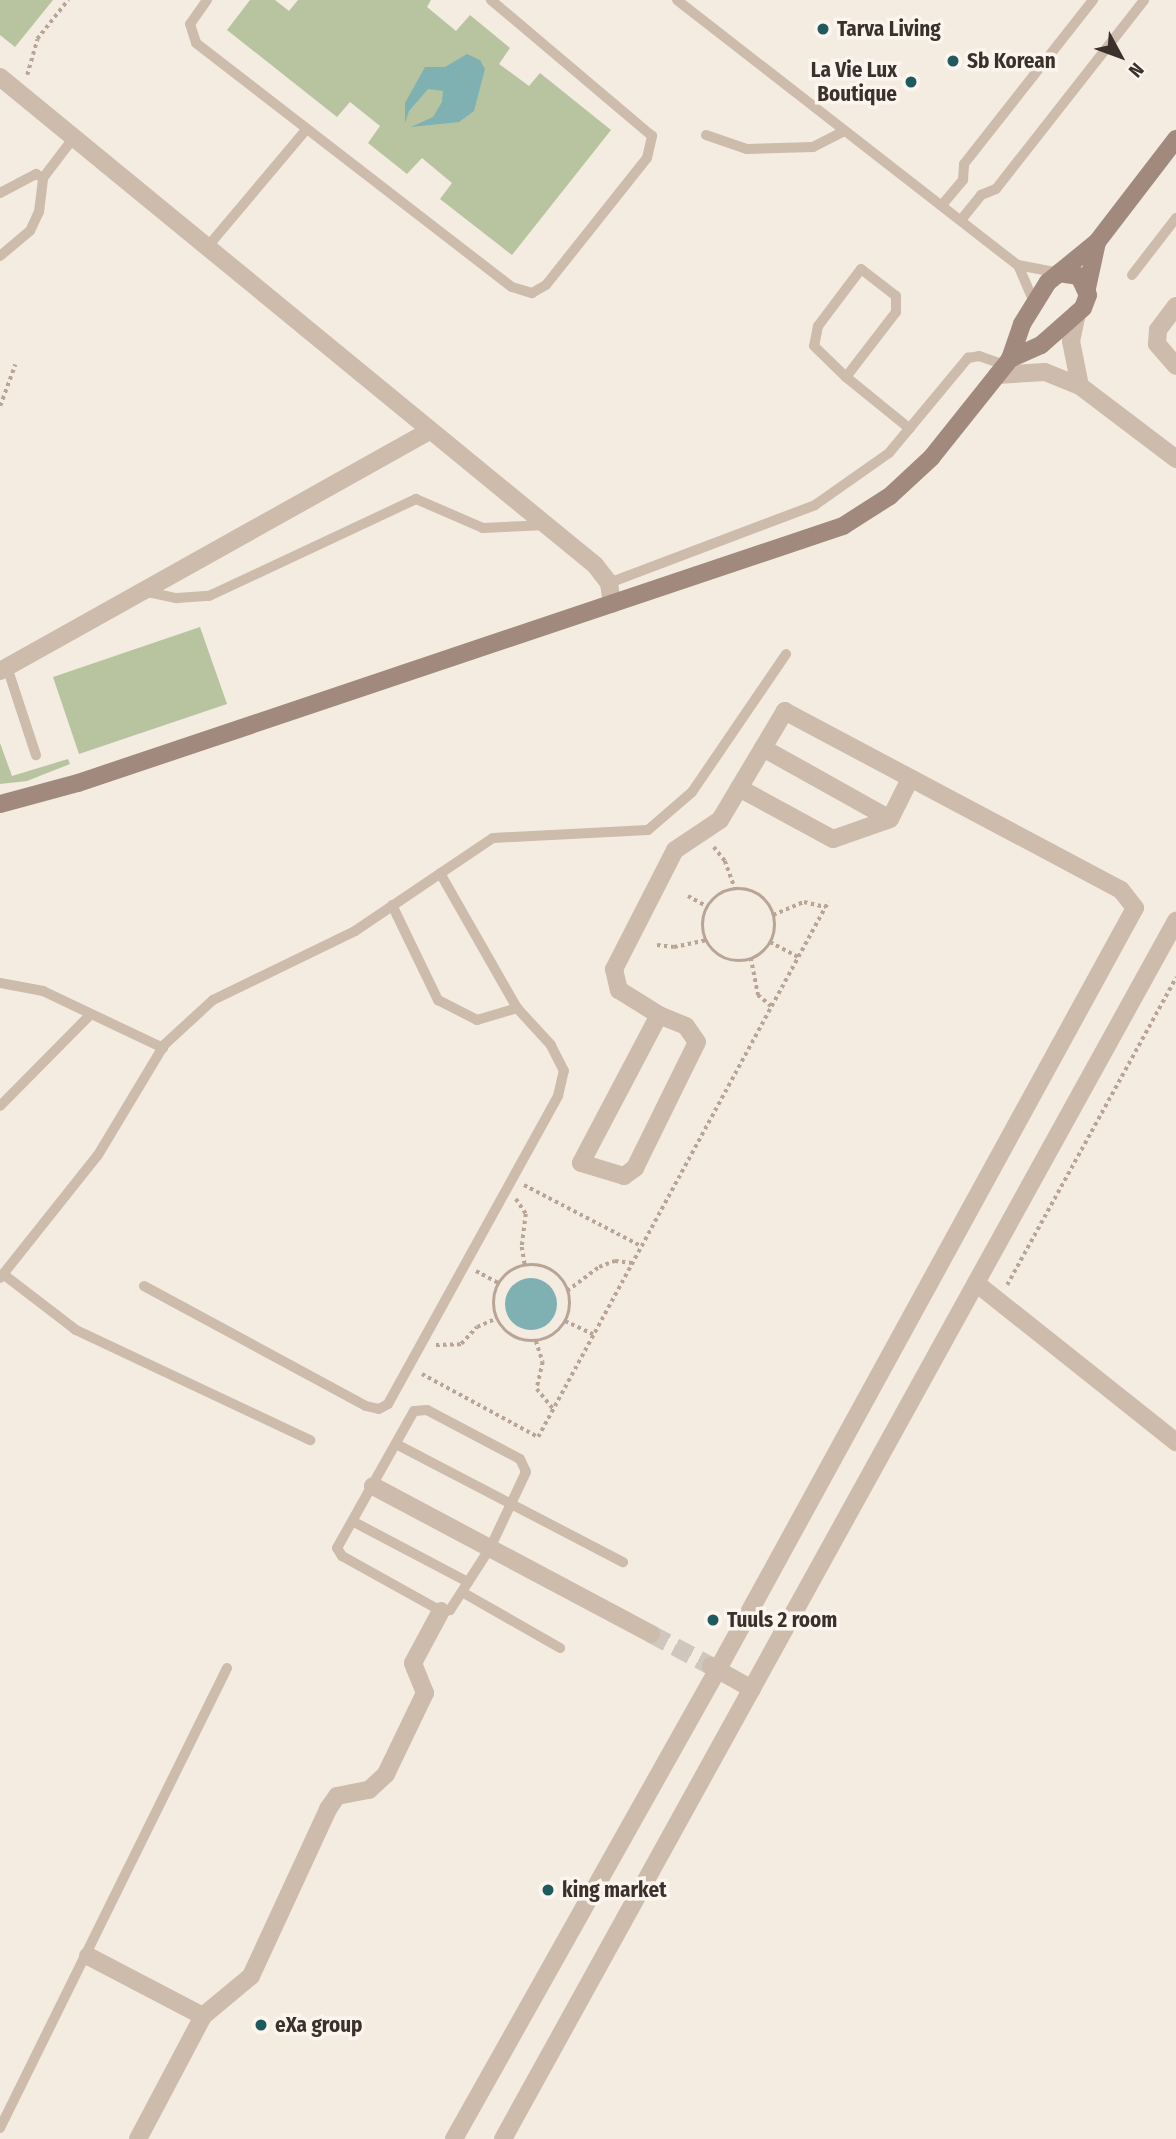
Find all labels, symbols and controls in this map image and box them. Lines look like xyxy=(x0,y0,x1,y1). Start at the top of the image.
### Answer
place label: Tarva Living xyxy=(837,16,941,42)
marker: Tarva Living xyxy=(815,21,831,37)
north arrow xyxy=(1085,21,1155,91)
place label: Sb Korean xyxy=(967,48,1056,74)
marker: Sb Korean xyxy=(945,53,961,69)
place label: La Vie Lux Boutique xyxy=(811,57,897,107)
text: N xyxy=(1124,58,1149,82)
marker: La Vie Lux Boutique xyxy=(903,74,919,90)
place label: Tuuls 2 room xyxy=(727,1607,837,1633)
marker: Tuuls 2 room xyxy=(705,1612,721,1628)
place label: king market xyxy=(562,1877,667,1903)
marker: king market xyxy=(540,1882,556,1898)
place label: eXa group xyxy=(275,2012,362,2038)
marker: eXa group xyxy=(253,2017,269,2033)

